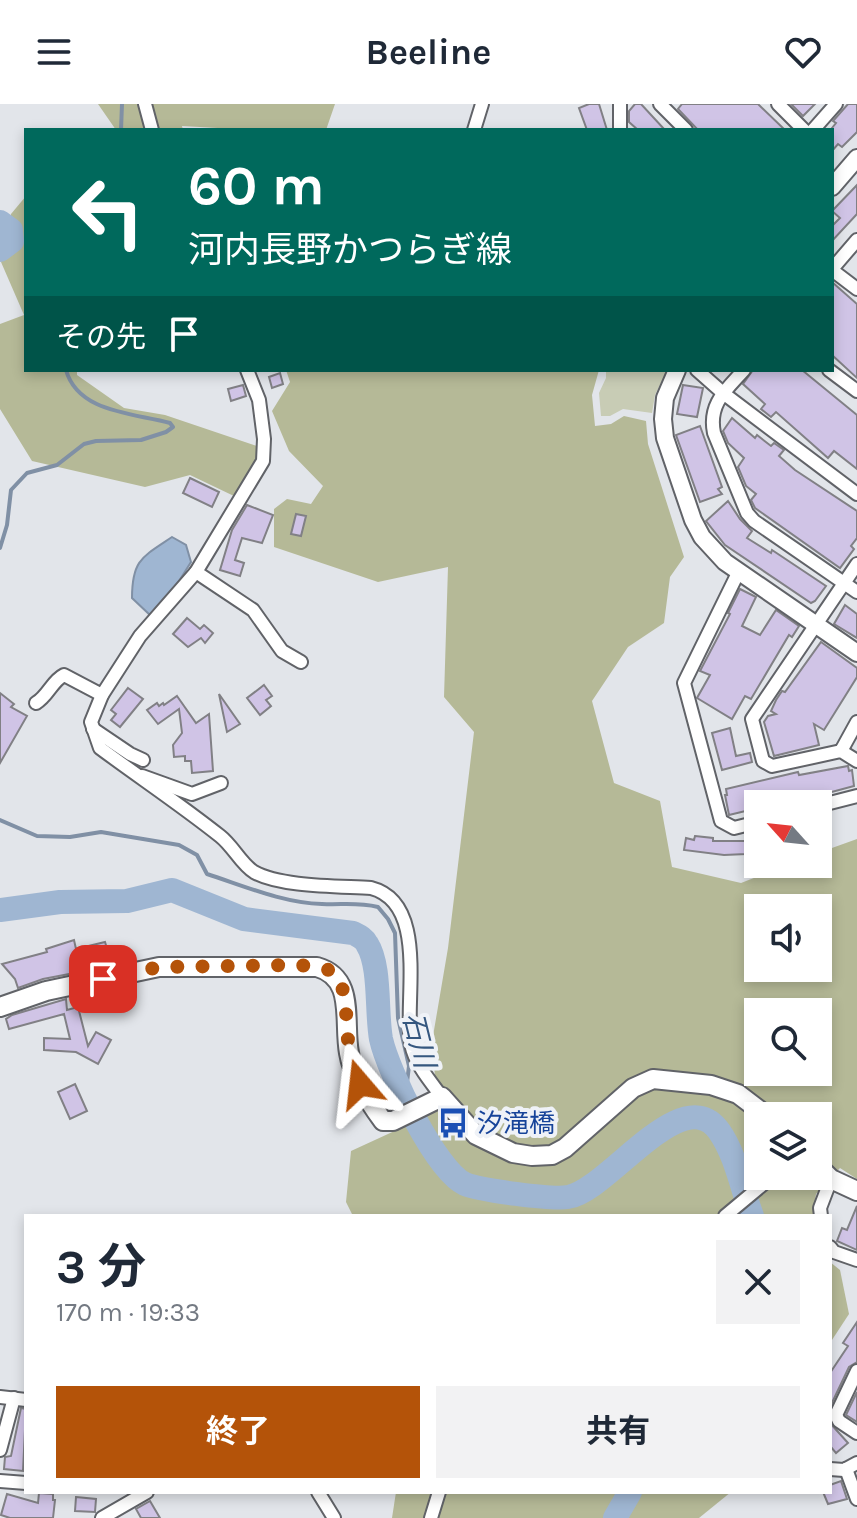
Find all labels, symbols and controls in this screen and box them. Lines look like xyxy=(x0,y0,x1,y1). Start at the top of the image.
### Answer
icon: menu xyxy=(32,30,76,74)
icon: heart xyxy=(781,30,825,74)
text: Beeline xyxy=(366,31,491,73)
text: 60 m xyxy=(188,153,325,218)
icon: left xyxy=(56,160,160,264)
text: 河内長野かつらぎ線 xyxy=(188,229,512,271)
icon: arrive xyxy=(162,312,206,356)
text: その先 xyxy=(56,319,146,355)
north arrow xyxy=(744,790,832,878)
map controls xyxy=(744,790,832,1190)
button: sound xyxy=(744,894,832,982)
pin xyxy=(69,945,137,1013)
icon: arrive xyxy=(81,957,125,1001)
button: search xyxy=(744,998,832,1086)
water label: 石川 xyxy=(396,1009,443,1074)
position arrow xyxy=(318,1042,402,1126)
button: layers xyxy=(744,1102,832,1190)
bus stop icon: 汐滝橋 xyxy=(436,1106,470,1140)
place label: 汐滝橋 xyxy=(477,1108,555,1139)
text: 3 分 xyxy=(56,1239,146,1295)
button: close xyxy=(716,1240,800,1324)
text: 170 m · 19:33 xyxy=(56,1297,200,1328)
button: 終了 xyxy=(56,1386,420,1478)
button: 共有 xyxy=(436,1386,800,1478)

